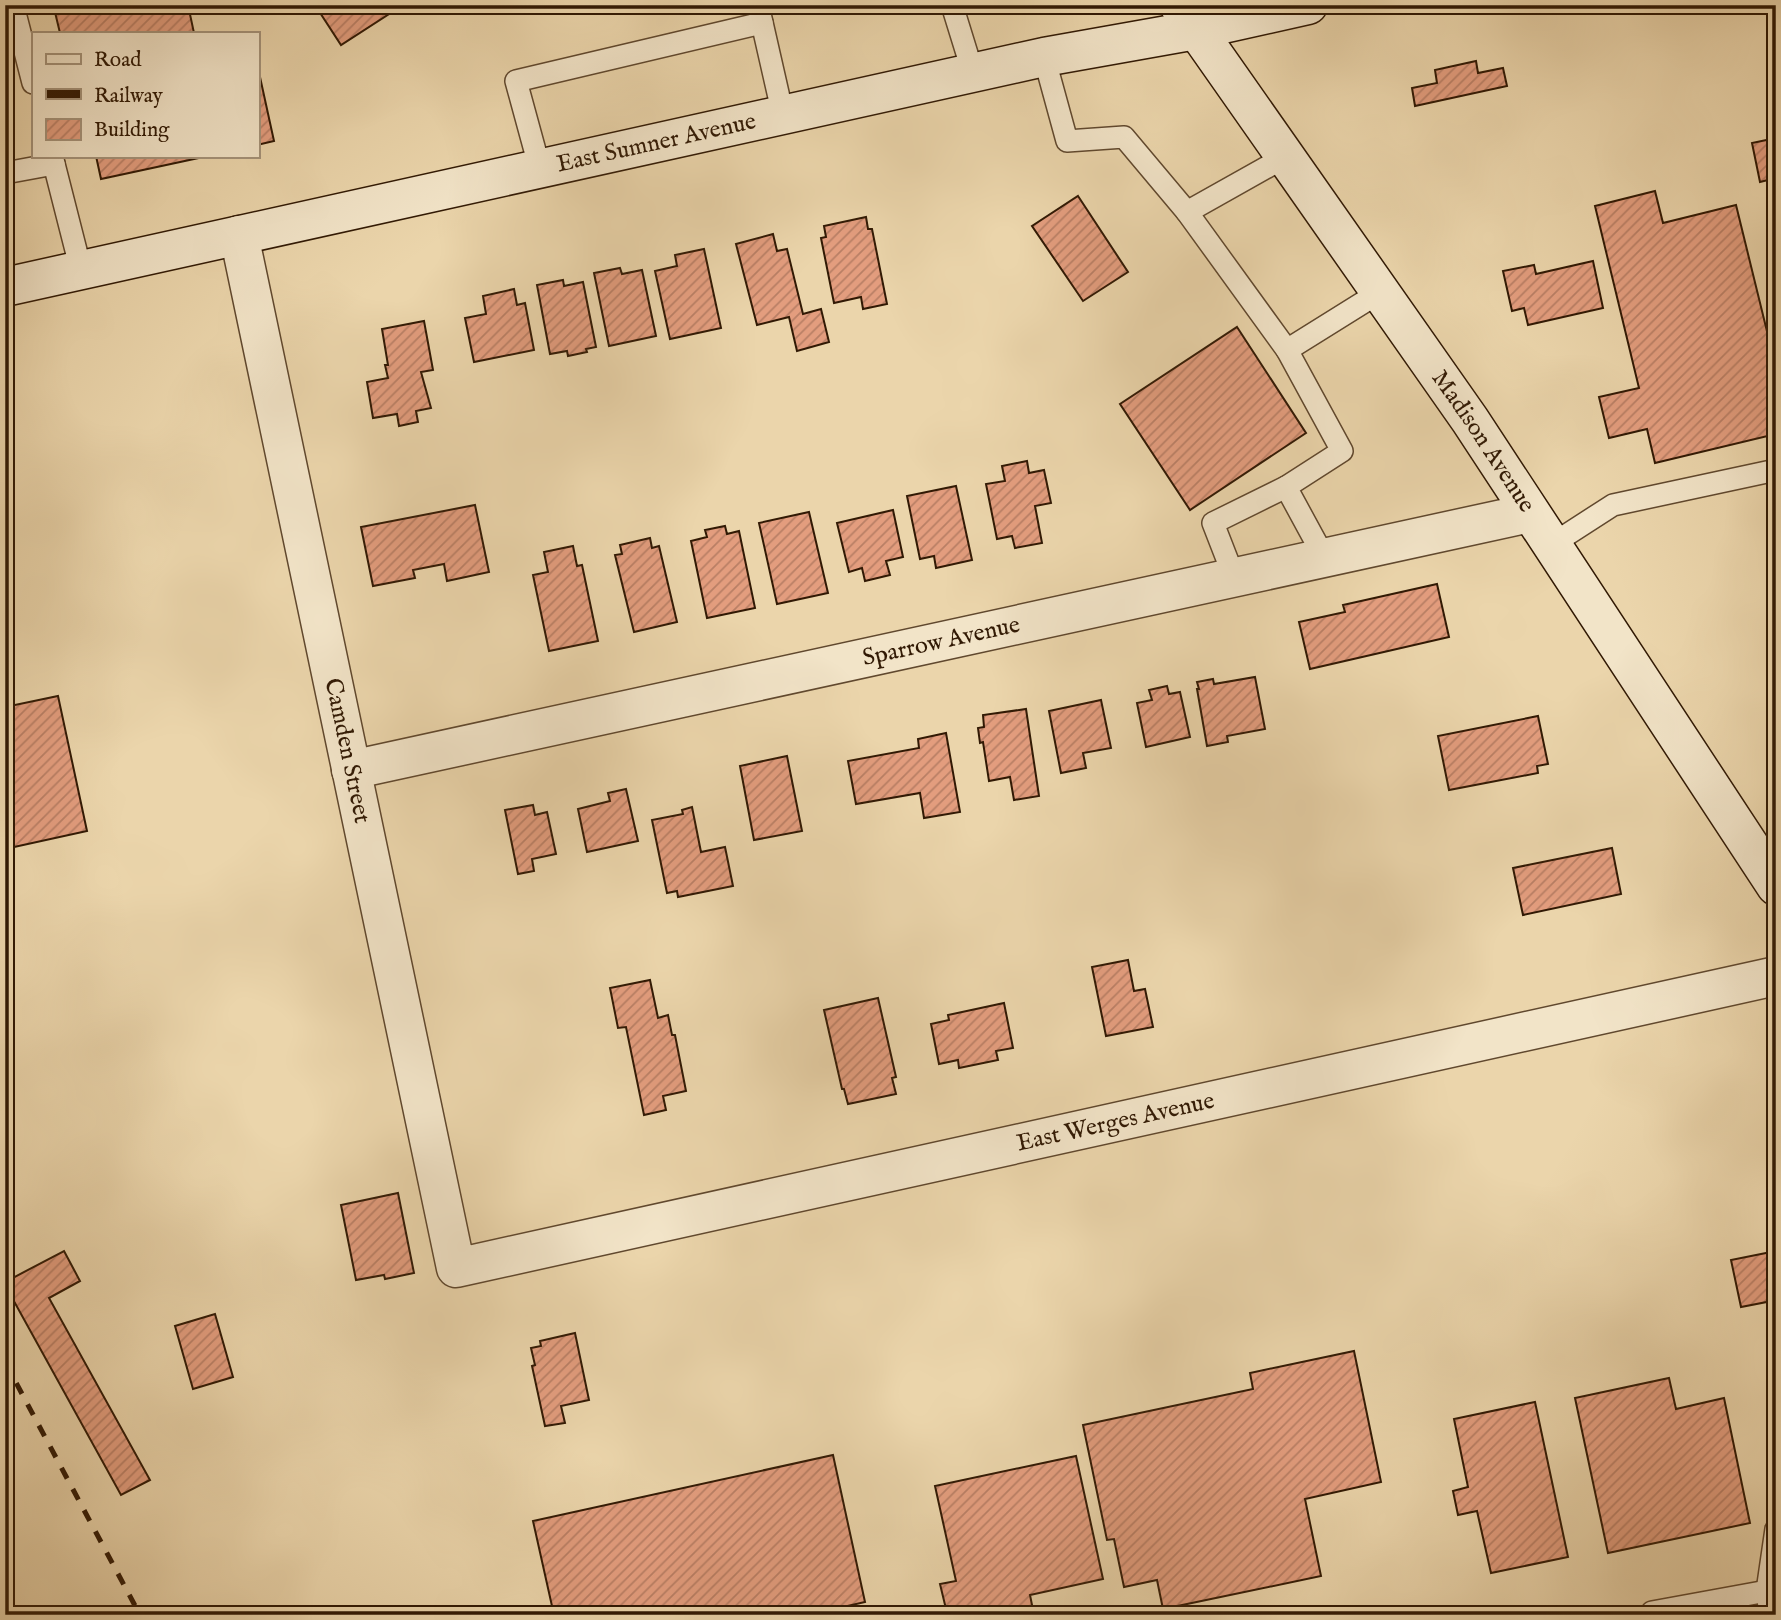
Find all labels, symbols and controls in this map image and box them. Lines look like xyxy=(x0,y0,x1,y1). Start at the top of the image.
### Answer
legend xyxy=(32,32,259,158)
text: Road xyxy=(94,47,142,74)
text: Railway xyxy=(94,83,164,110)
street label: East Sumner Avenue xyxy=(554,106,759,180)
text: Building xyxy=(94,117,170,144)
street label: Madison Avenue xyxy=(1424,364,1542,518)
street label: Sparrow Avenue xyxy=(859,609,1023,674)
street label: Camden Street xyxy=(317,675,378,826)
street label: East Werges Avenue xyxy=(1014,1085,1217,1159)

